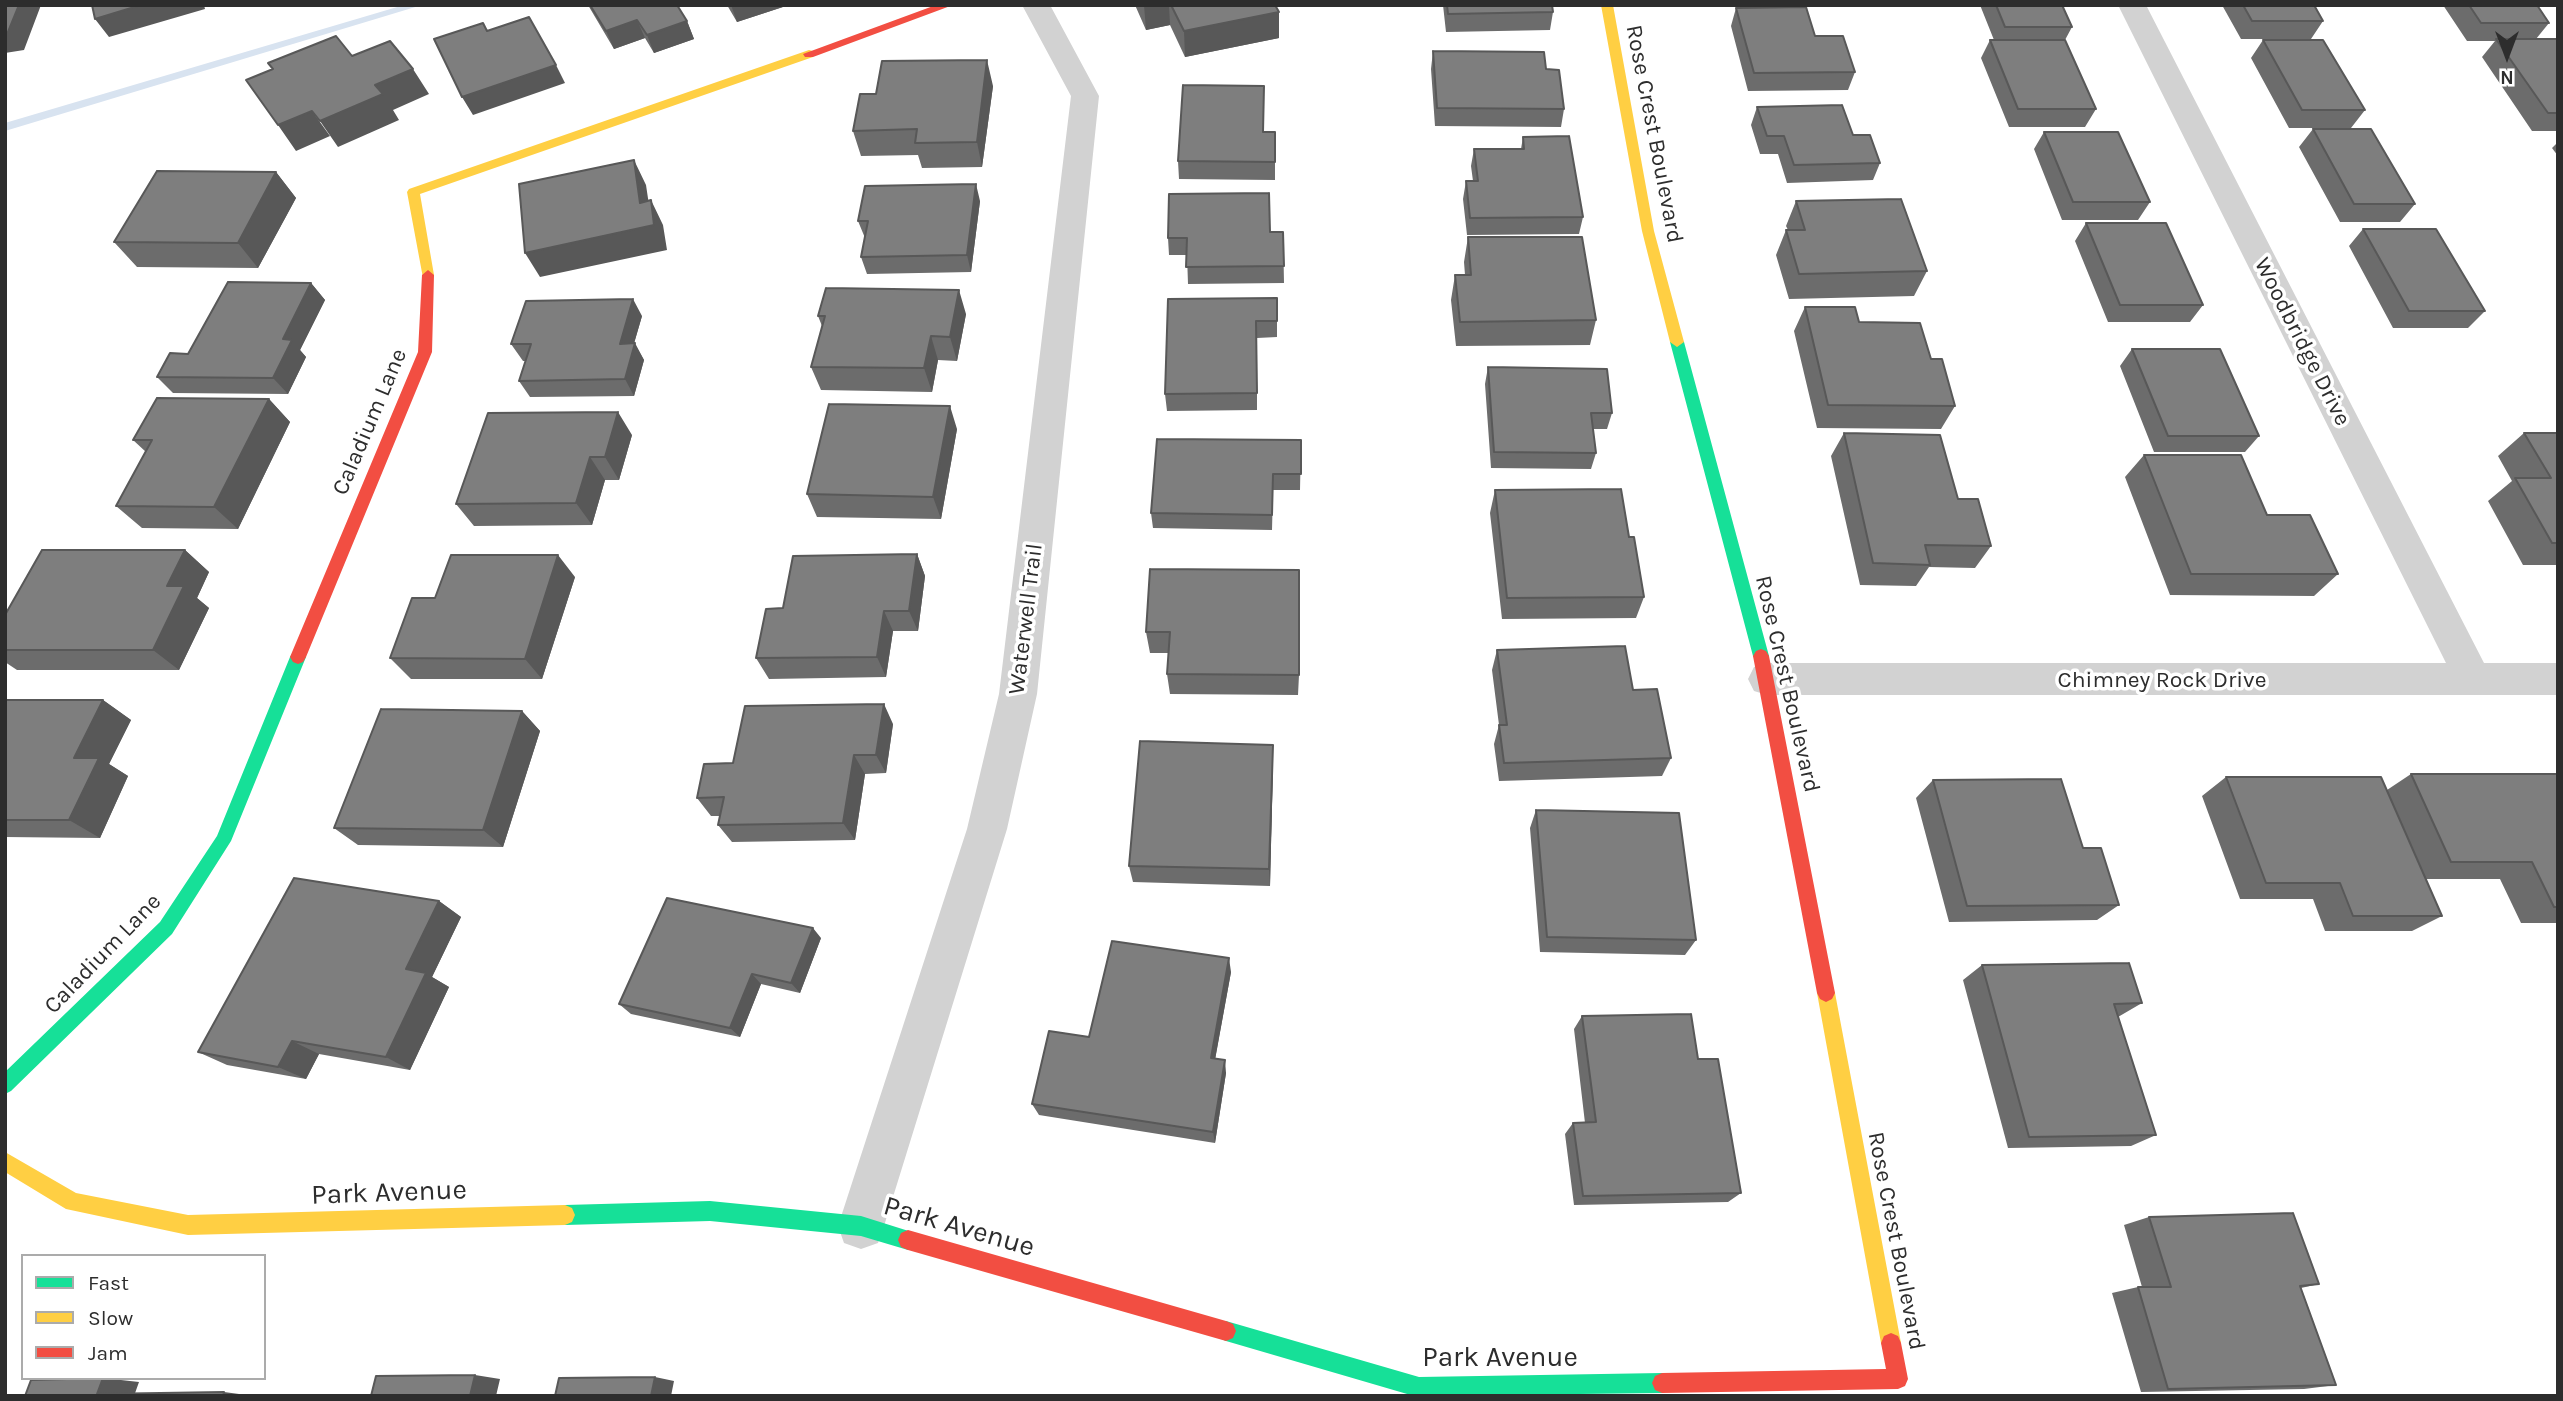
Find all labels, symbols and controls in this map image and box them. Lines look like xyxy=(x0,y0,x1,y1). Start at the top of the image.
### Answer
north arrow xyxy=(2472,21,2542,91)
street label: Rose Crest Boulevard xyxy=(1619,23,1689,245)
text: N xyxy=(2500,66,2514,88)
street label: Woodbridge Drive xyxy=(2248,253,2356,431)
street label: Caladium Lane xyxy=(327,345,413,499)
street label: Waterwell Trail xyxy=(1003,542,1049,696)
street label: Rose Crest Boulevard xyxy=(1749,573,1825,795)
street label: Chimney Rock Drive xyxy=(2058,666,2266,694)
street label: Caladium Lane xyxy=(39,888,167,1020)
street label: Rose Crest Boulevard xyxy=(1861,1130,1931,1352)
street label: Park Avenue xyxy=(311,1173,467,1213)
street label: Park Avenue xyxy=(880,1189,1038,1265)
legend xyxy=(21,1254,266,1380)
text: Fast xyxy=(88,1271,129,1295)
text: Slow xyxy=(88,1306,133,1330)
text: Jam xyxy=(88,1341,128,1365)
street label: Park Avenue xyxy=(1422,1341,1578,1375)

